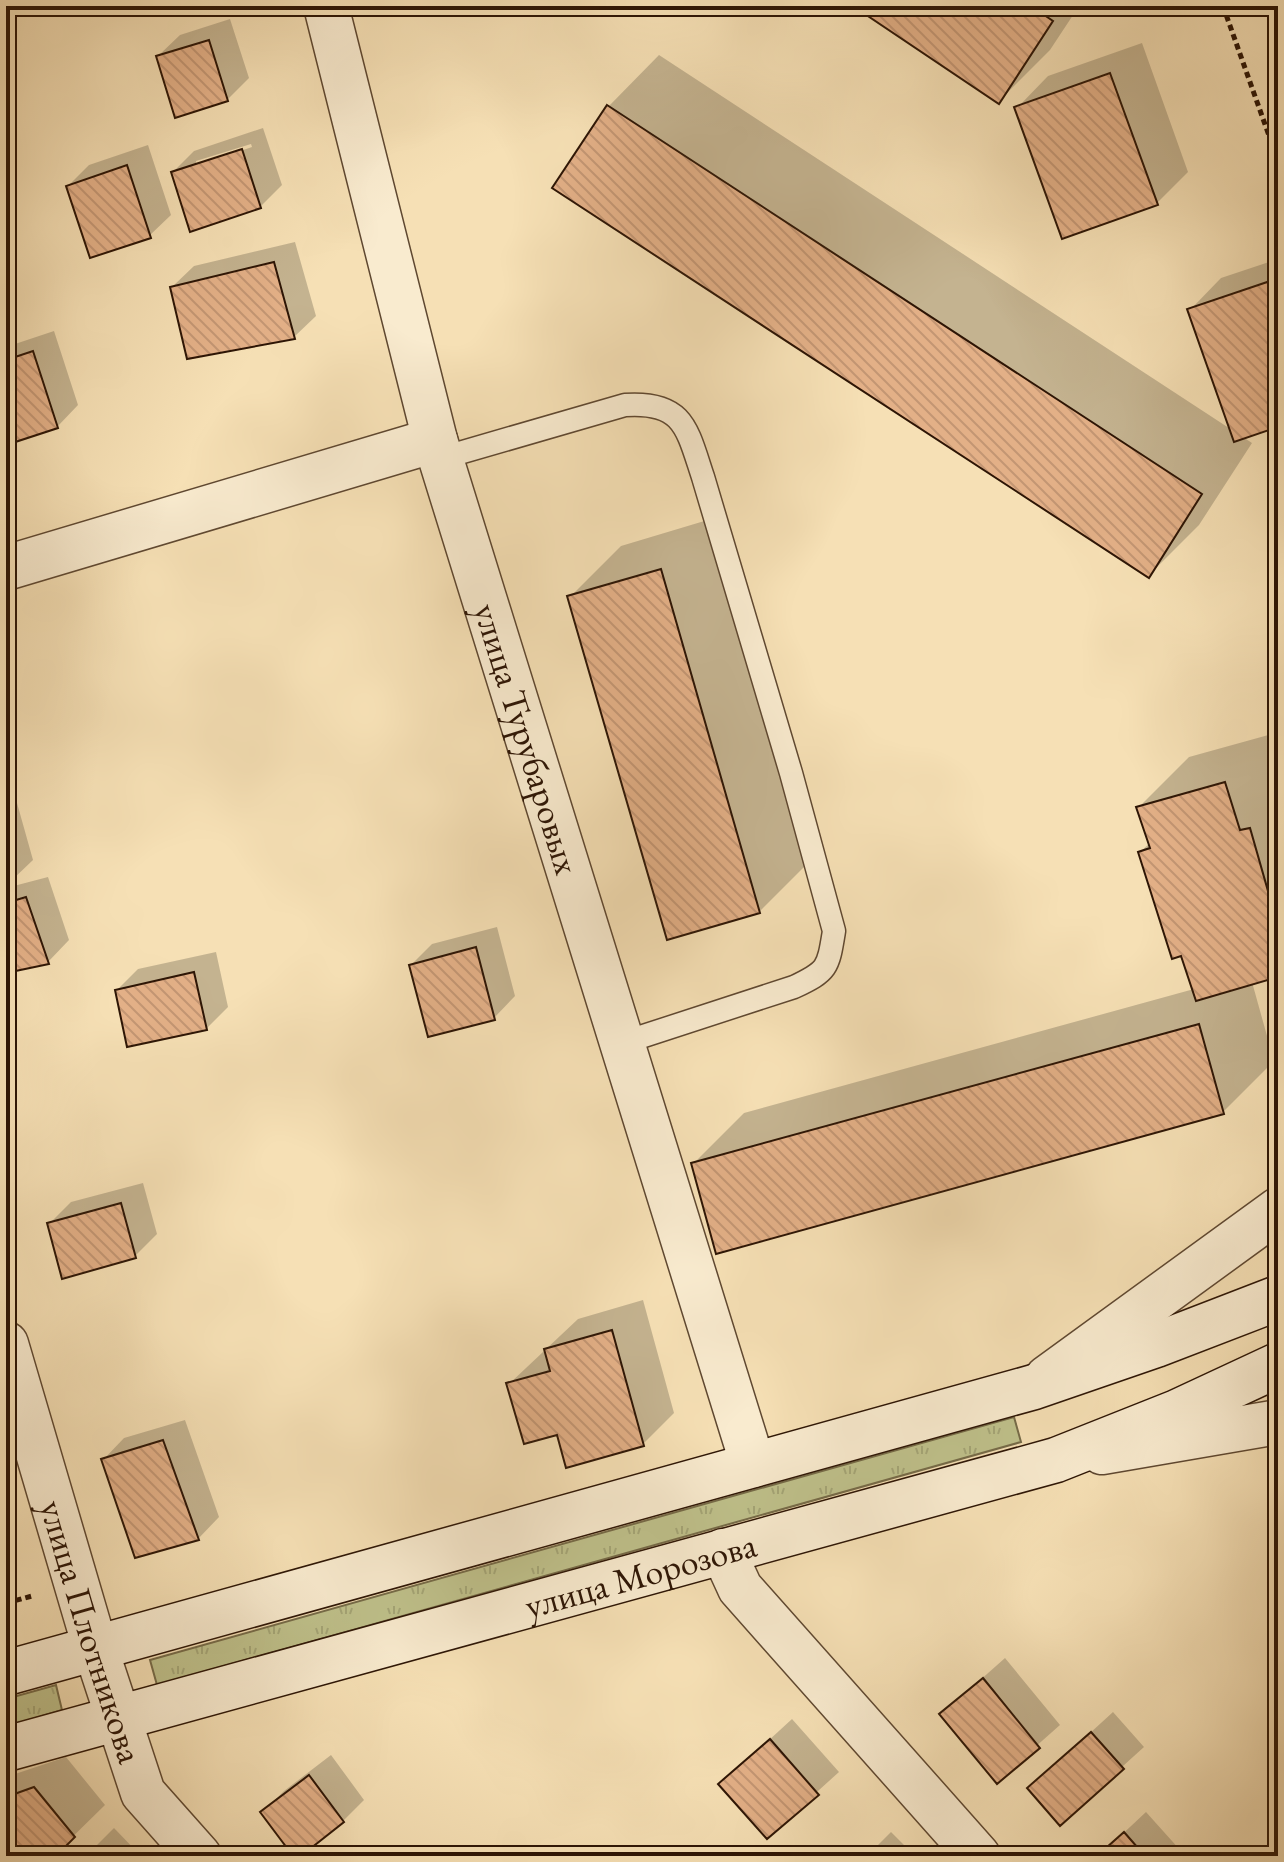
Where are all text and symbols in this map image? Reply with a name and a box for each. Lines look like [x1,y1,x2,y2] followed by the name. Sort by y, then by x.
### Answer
[464,597,592,880] street label: улица Турубаровых
[30,1494,155,1769] street label: улица Плотникова
[519,1520,762,1629] street label: улица Морозова

